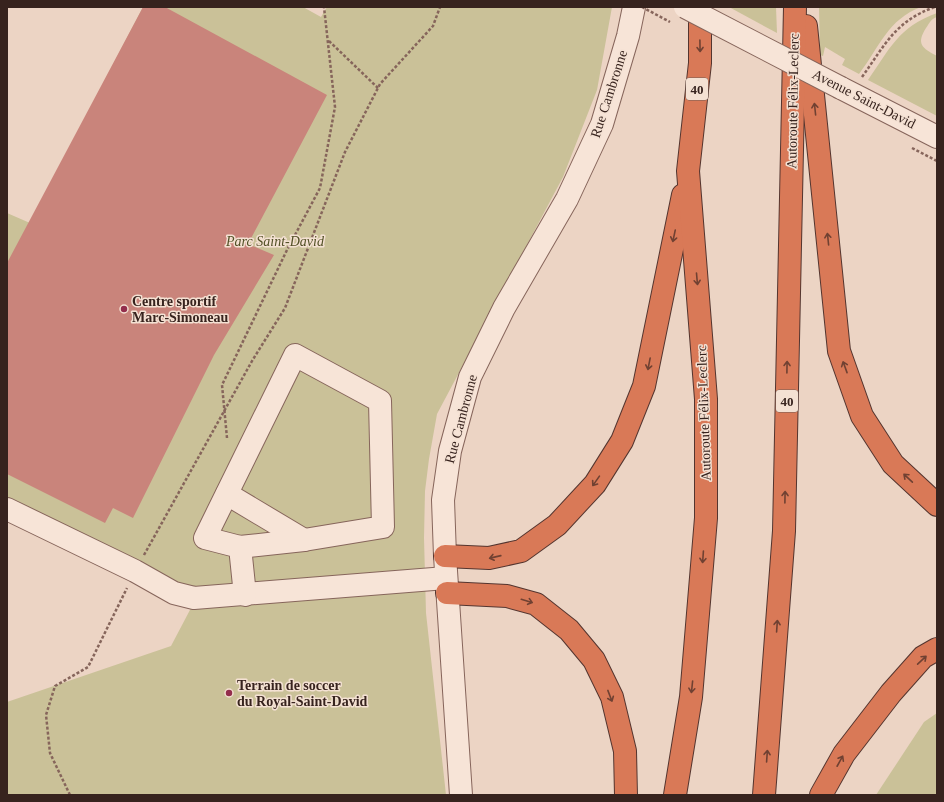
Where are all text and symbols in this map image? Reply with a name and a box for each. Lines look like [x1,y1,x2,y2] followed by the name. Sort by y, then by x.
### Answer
[784,33,802,169] street label: Autoroute Félix-Leclerc
[696,39,704,52] one-way arrow
[588,48,630,140] street label: Rue Cambronne
[810,67,918,131] street label: Avenue Saint-David
[686,78,708,100] road number: 40
[811,103,818,116] one-way arrow
[670,229,678,242] one-way arrow
[824,233,831,246] one-way arrow
[225,234,325,249] park label: Parc Saint-David
[693,272,700,285] one-way arrow
[132,294,228,325] place label: Centre sportif Marc-Simoneau
[119,304,129,314] marker: Centre sportif Marc-Simoneau
[694,345,714,481] street label: Autoroute Félix-Leclerc
[644,357,652,370] one-way arrow
[784,361,791,374] one-way arrow
[840,362,848,374] one-way arrow
[442,373,480,465] street label: Rue Cambronne
[776,390,798,412] road number: 40
[903,474,913,483] one-way arrow
[592,476,600,487] one-way arrow
[781,491,789,504] one-way arrow
[700,550,707,563] one-way arrow
[488,553,501,561] one-way arrow
[520,598,533,605] one-way arrow
[773,620,780,633] one-way arrow
[917,655,927,665] one-way arrow
[237,678,368,709] place label: Terrain de soccer du Royal-Saint-David
[688,680,696,693] one-way arrow
[224,688,234,698] marker: Terrain de soccer du Royal-Saint-David
[607,689,615,701] one-way arrow
[763,750,770,763] one-way arrow
[837,755,845,767] one-way arrow

